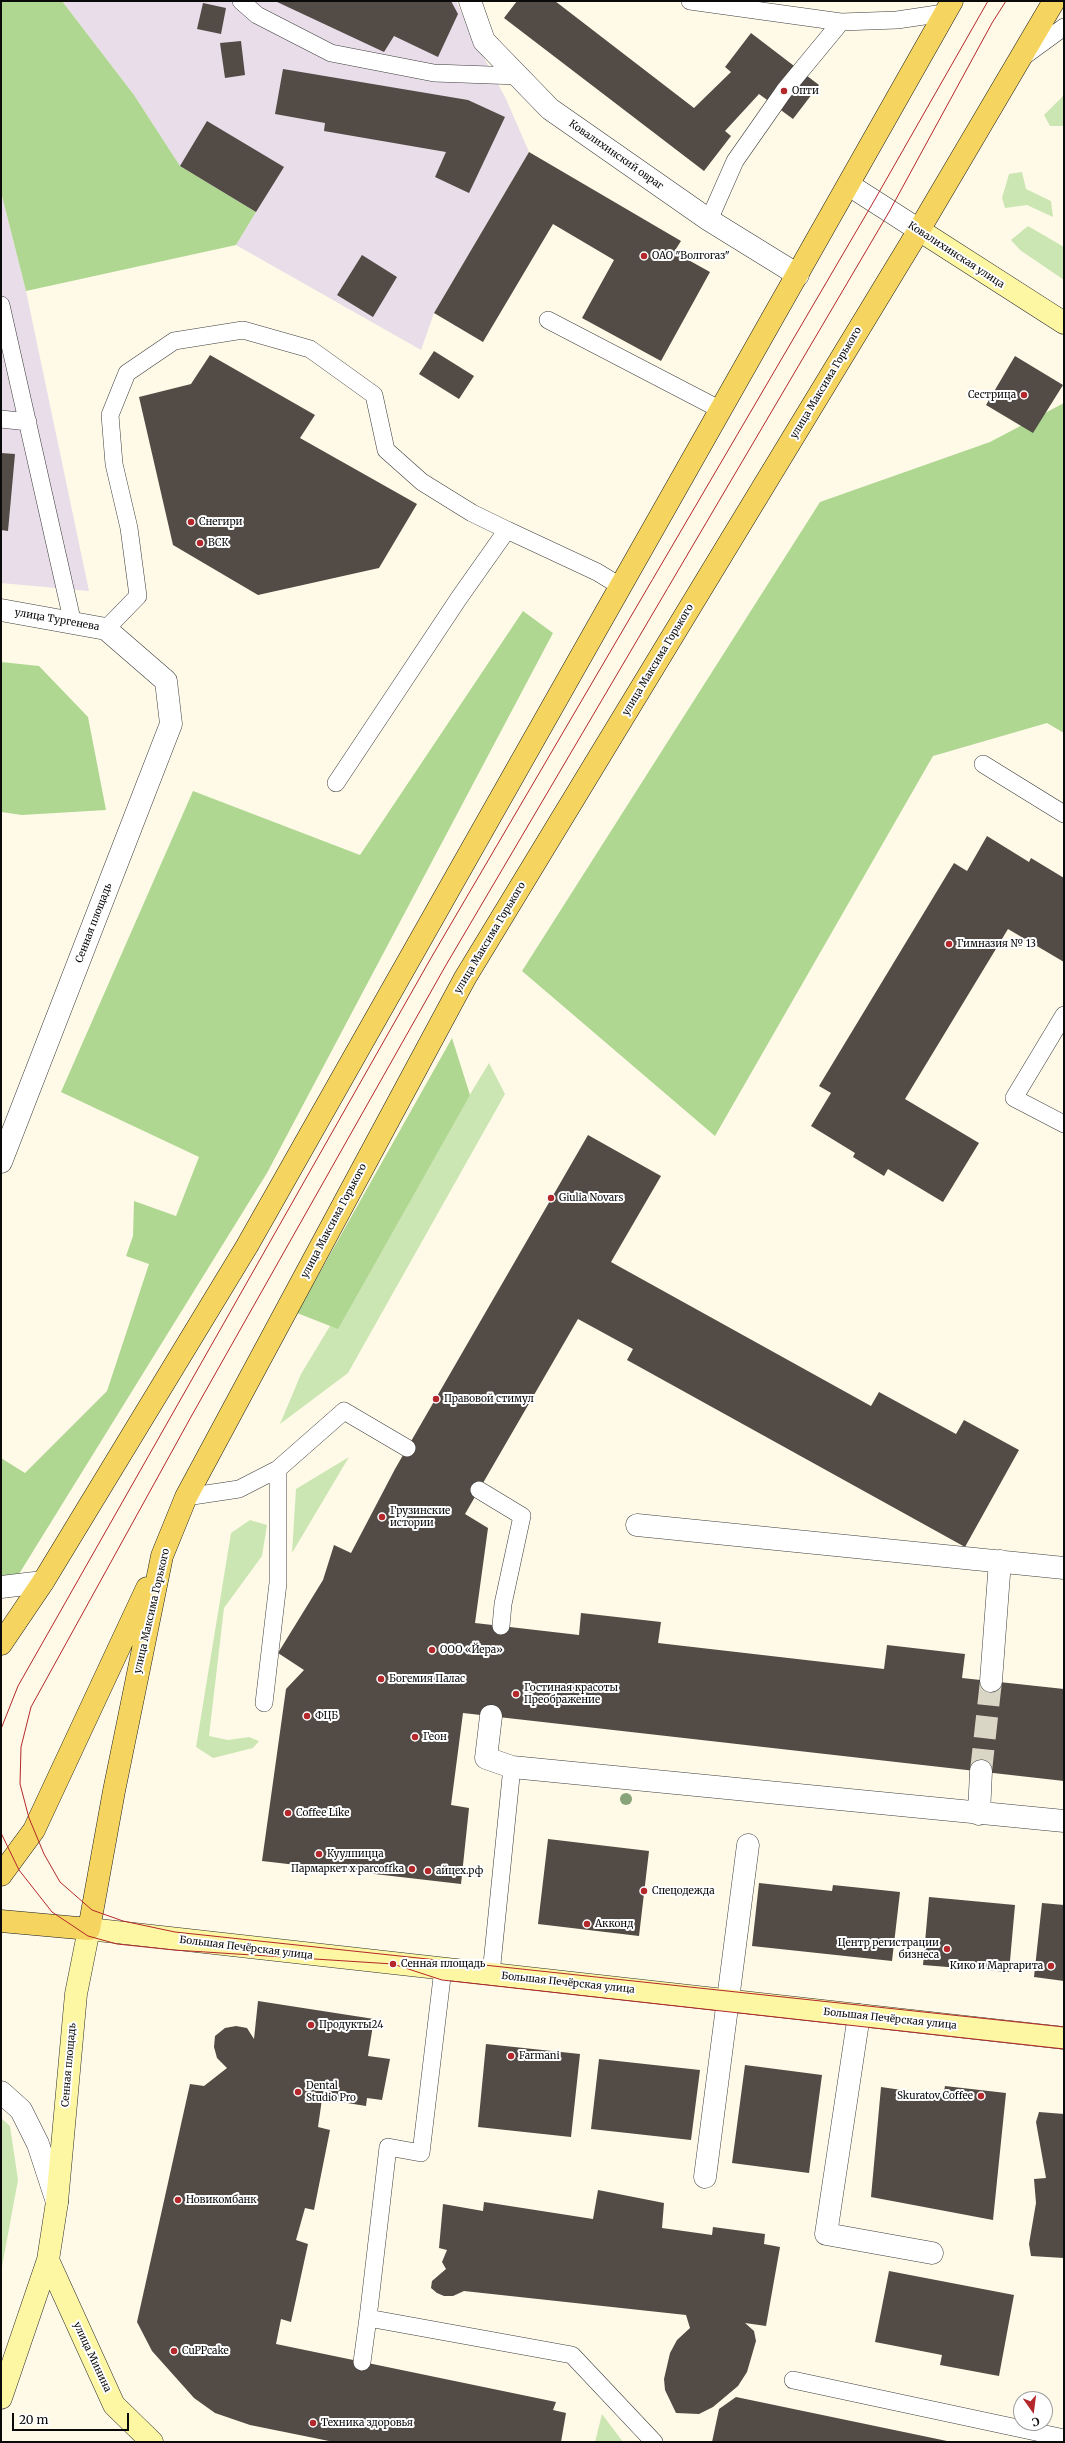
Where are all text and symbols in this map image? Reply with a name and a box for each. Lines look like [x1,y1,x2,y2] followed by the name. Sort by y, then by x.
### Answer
[792,85,819,97] place label: Опти
[779,86,789,96] marker: Опти
[566,118,666,192] street label: Ковалихинский овраг
[905,219,1007,291] street label: Ковалихинская улица
[652,250,730,262] place label: ОАО "Волгогаз"
[639,251,649,261] marker: ОАО "Волгогаз"
[788,325,864,441] street label: улица Максима Горького
[968,389,1016,401] place label: Сестрица
[1019,390,1029,400] marker: Сестрица
[199,516,242,528] place label: Снегири
[186,517,196,527] marker: Снегири
[208,537,229,549] place label: ВСК
[195,538,205,548] marker: ВСК
[620,602,696,718] street label: улица Максима Горького
[14,607,100,633] street label: улица Тургенева
[452,880,528,996] street label: улица Максима Горького
[73,881,115,965] street label: Сенная площадь
[957,938,1036,950] place label: Гимназия № 13
[944,939,954,949] marker: Гимназия № 13
[299,1162,369,1280] street label: улица Максима Горького
[559,1192,623,1204] place label: Giulia Novars
[546,1193,556,1203] marker: Giulia Novars
[444,1393,534,1405] place label: Правовой стимул
[431,1394,441,1404] marker: Правовой стимул
[390,1505,450,1528] place label: Грузинские истории
[377,1512,387,1522] marker: Грузинские истории
[132,1547,172,1675] street label: улица Максима Горького
[440,1644,503,1656] place label: ООО «Йера»
[427,1645,437,1655] marker: ООО «Йера»
[389,1673,465,1685] place label: Богемия Палас
[376,1674,386,1684] marker: Богемия Палас
[524,1682,618,1706] place label: Гостиная красоты Преображение
[511,1689,521,1699] marker: Гостиная красоты Преображение
[315,1710,338,1722] place label: ФЦБ
[302,1711,312,1721] marker: ФЦБ
[423,1731,447,1743] place label: Геон
[410,1732,420,1742] marker: Геон
[296,1807,349,1819] place label: Coffee Like
[283,1808,293,1818] marker: Coffee Like
[327,1848,384,1860] place label: Куулпицца
[314,1849,324,1859] marker: Куулпицца
[291,1863,404,1875] place label: Пармаркет х parcoffka
[407,1864,417,1874] marker: Пармаркет х parcoffka
[436,1865,483,1877] place label: айцех.рф
[423,1866,433,1876] marker: айцех.рф
[652,1885,715,1897] place label: Спецодежда
[639,1886,649,1896] marker: Спецодежда
[595,1918,633,1930] place label: Акконд
[582,1919,592,1929] marker: Акконд
[179,1934,313,1962] street label: Большая Печёрская улица
[838,1937,939,1960] place label: Центр регистрации бизнеса
[942,1944,952,1954] marker: Центр регистрации бизнеса
[401,1958,485,1970] place label: Сенная площадь
[388,1959,398,1969] marker: Сенная площадь
[950,1960,1043,1972] place label: Кико и Маргарита
[1046,1961,1056,1971] marker: Кико и Маргарита
[501,1970,635,1996] street label: Большая Печёрская улица
[823,2006,957,2032] street label: Большая Печёрская улица
[319,2019,383,2031] place label: Продукты24
[306,2020,316,2030] marker: Продукты24
[59,2022,79,2108] street label: Сенная площадь
[519,2050,560,2062] place label: Farmani
[506,2051,516,2061] marker: Farmani
[306,2080,356,2104] place label: Dental Studio Pro
[293,2087,303,2097] marker: Dental Studio Pro
[897,2090,973,2102] place label: Skuratov Coffee
[976,2091,986,2101] marker: Skuratov Coffee
[186,2194,257,2206] place label: Новикомбанк
[173,2195,183,2205] marker: Новикомбанк
[71,2320,113,2394] street label: улица Минина
[182,2345,229,2357] place label: CuPPcake
[169,2346,179,2356] marker: CuPPcake
[1013,2391,1053,2431] north arrow
[14,2405,131,2431] scale bar
[19,2412,48,2427] text: 20 m
[1030,2414,1041,2429] text: С
[321,2417,413,2429] place label: Техника здоровья
[308,2418,318,2428] marker: Техника здоровья

